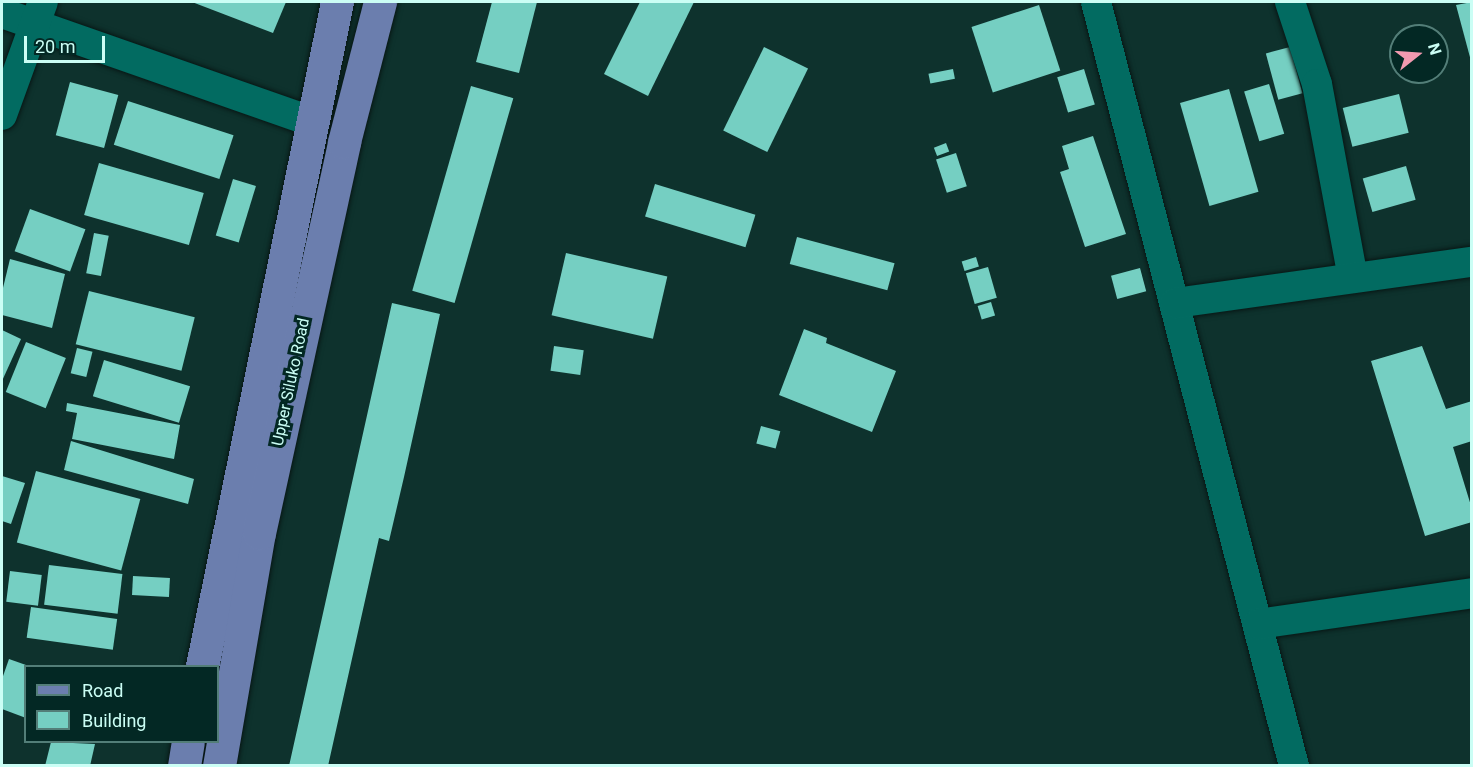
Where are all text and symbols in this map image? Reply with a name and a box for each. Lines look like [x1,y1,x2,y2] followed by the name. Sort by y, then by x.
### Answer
[27,24,108,62] scale bar
[1389,24,1449,84] north arrow
[35,36,75,57] text: 20 m
[1424,41,1446,57] text: N
[268,316,314,448] street label: Upper Siluko Road
[24,665,219,743] legend
[82,680,123,701] text: Road
[82,710,146,731] text: Building

